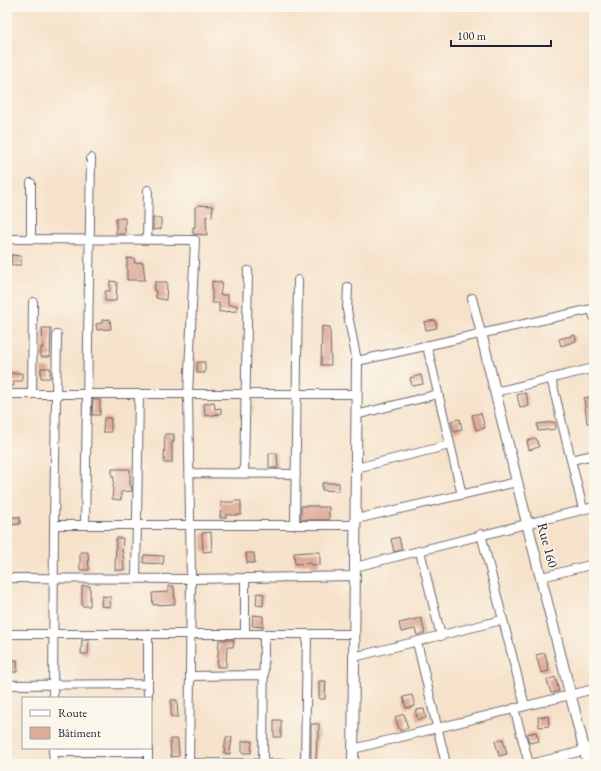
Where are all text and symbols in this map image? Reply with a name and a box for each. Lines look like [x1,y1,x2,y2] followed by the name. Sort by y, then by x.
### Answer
[451,22,551,48] scale bar
[457,28,487,44] text: 100 m
[533,521,563,570] street label: Rue 160
[22,697,152,749] legend
[58,705,88,721] text: Route
[58,725,101,741] text: Bâtiment

